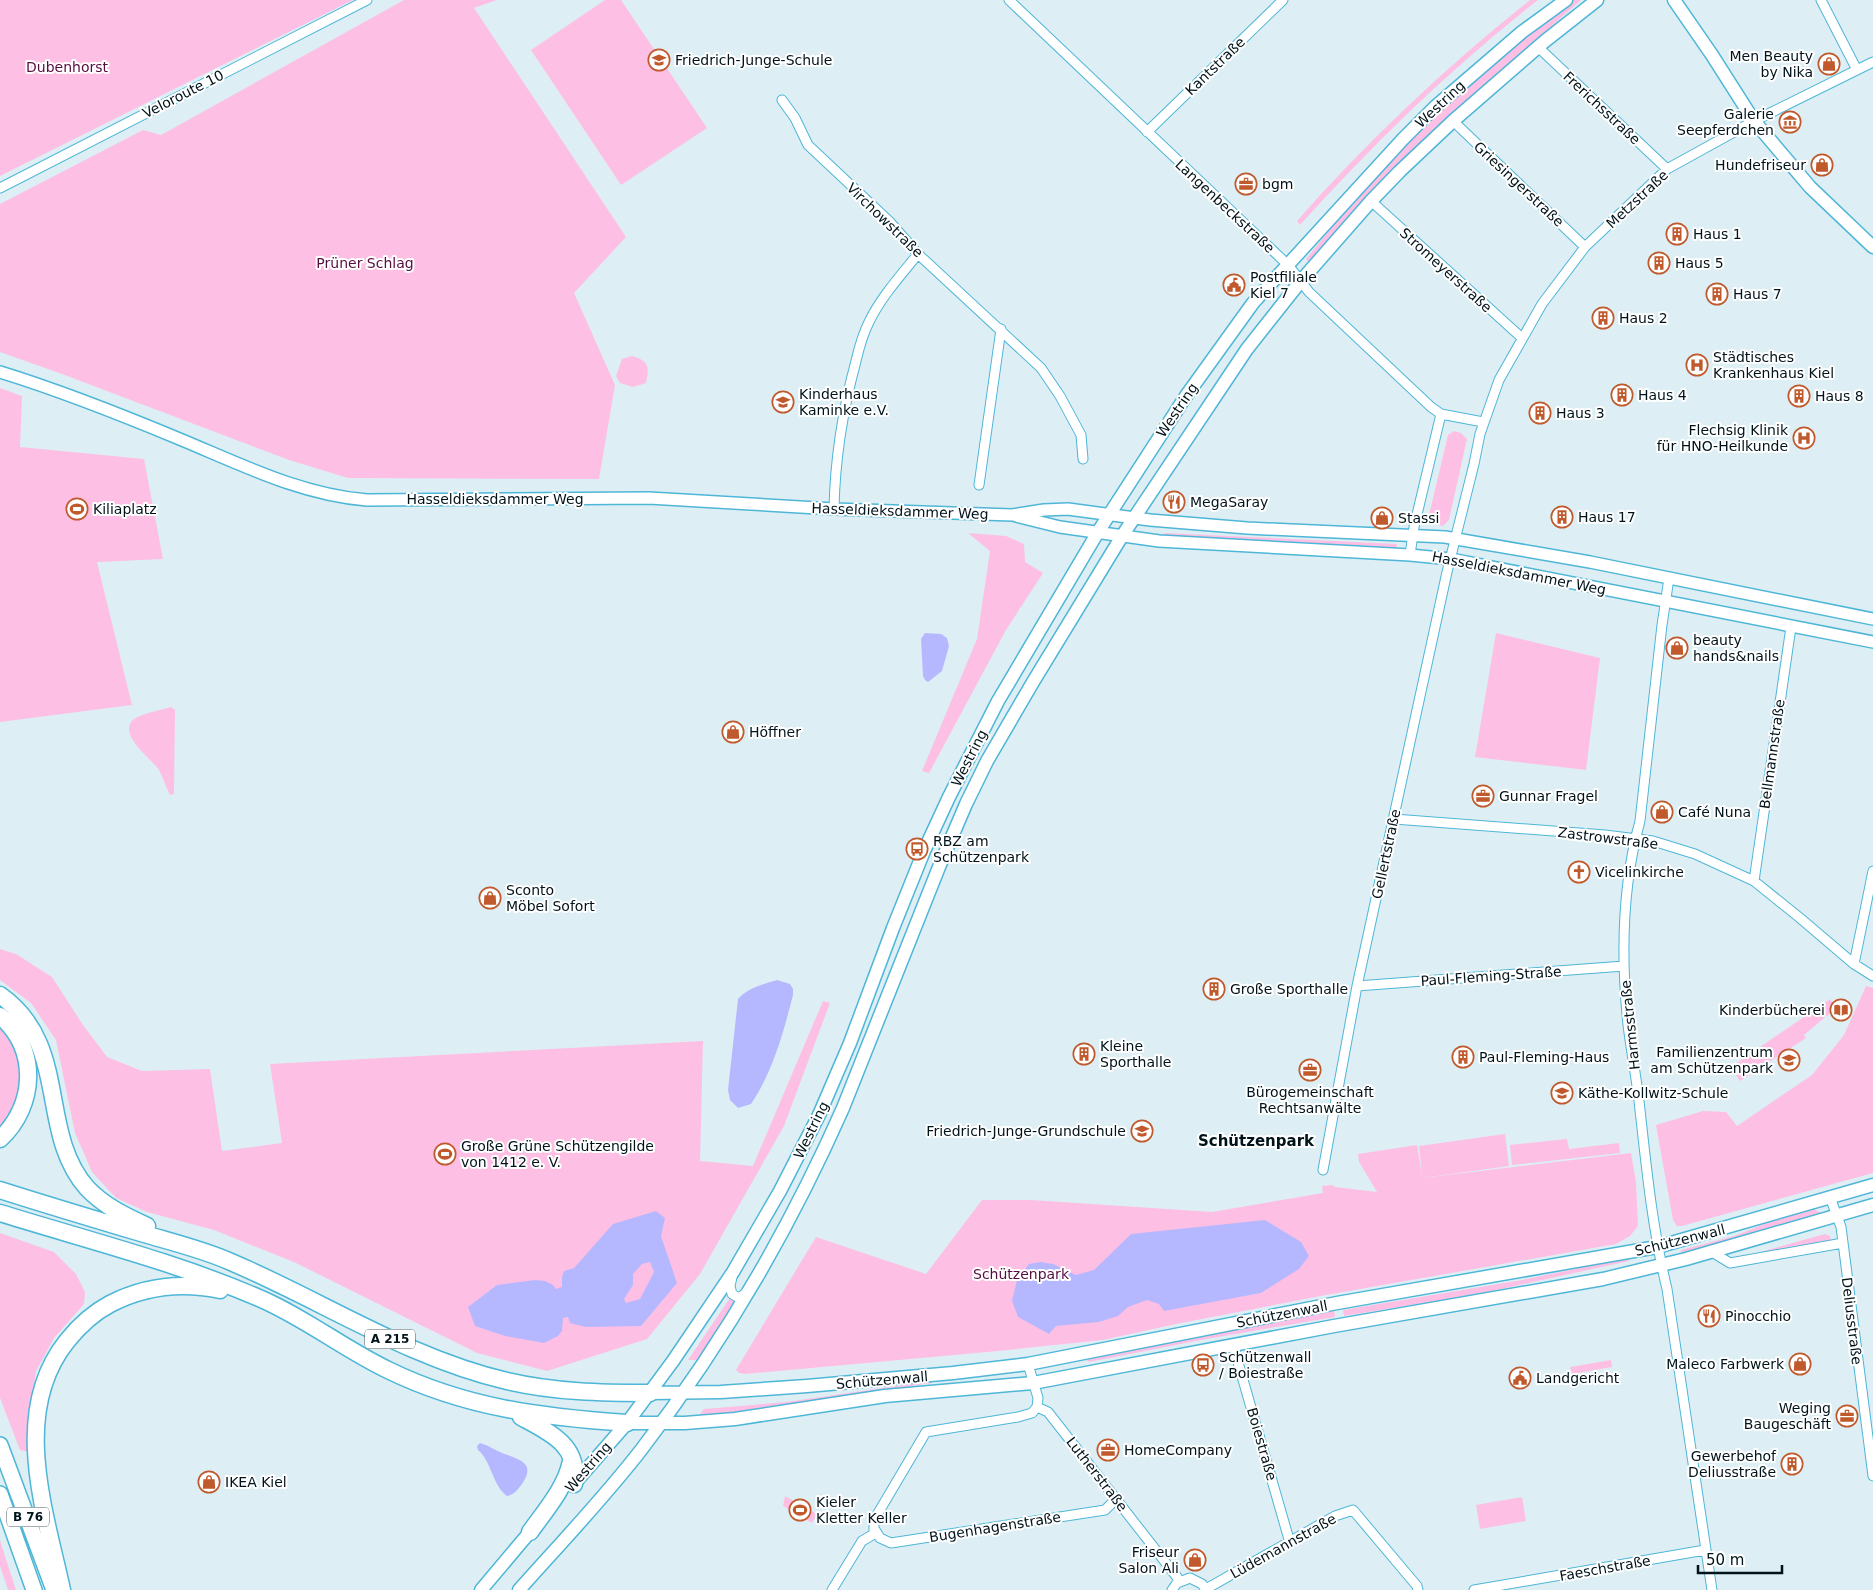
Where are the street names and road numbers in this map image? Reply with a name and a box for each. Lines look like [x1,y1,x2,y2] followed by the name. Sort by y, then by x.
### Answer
[1182,34,1248,98] street label: Kantstraße
[140,67,226,121] street label: Veloroute 10
[1560,68,1644,148] street label: Frerichsstraße
[1412,77,1468,131] street label: Westring
[1471,138,1567,230] street label: Griesingerstraße
[1172,156,1278,256] street label: Langenbeckstraße
[1603,167,1671,231] street label: Metzstraße
[844,180,926,260] street label: Virchowstraße
[1397,225,1495,315] street label: Stromeyerstraße
[1153,380,1201,440] street label: Westring
[406,491,584,507] street label: Hasseldieksdammer Weg
[811,500,989,522] street label: Hasseldieksdammer Weg
[1431,548,1607,598] street label: Hasseldieksdammer Weg
[1756,698,1788,810] street label: Bellmannstraße
[948,727,990,789] street label: Westring
[1369,808,1403,900] street label: Gellertstraße
[1557,824,1659,852] street label: Zastrowstraße
[1420,963,1562,989] street label: Paul-Fleming-Straße
[1617,979,1643,1071] street label: Harmsstraße
[790,1099,832,1161] street label: Westring
[1633,1221,1727,1259] street label: Schützenwall
[1839,1276,1865,1366] street label: Deliusstraße
[1235,1297,1329,1331] street label: Schützenwall
[365,1330,415,1348] road number: A 215
[835,1368,929,1392] street label: Schützenwall
[1244,1406,1280,1482] street label: Boiestraße
[1063,1434,1131,1514] street label: Lutherstraße
[562,1438,614,1496] street label: Westring
[7,1508,49,1526] road number: B 76
[928,1509,1062,1545] street label: Bugenhagenstraße
[1227,1510,1339,1582] street label: Lüdemannstraße
[1558,1552,1652,1584] street label: Faeschstraße

